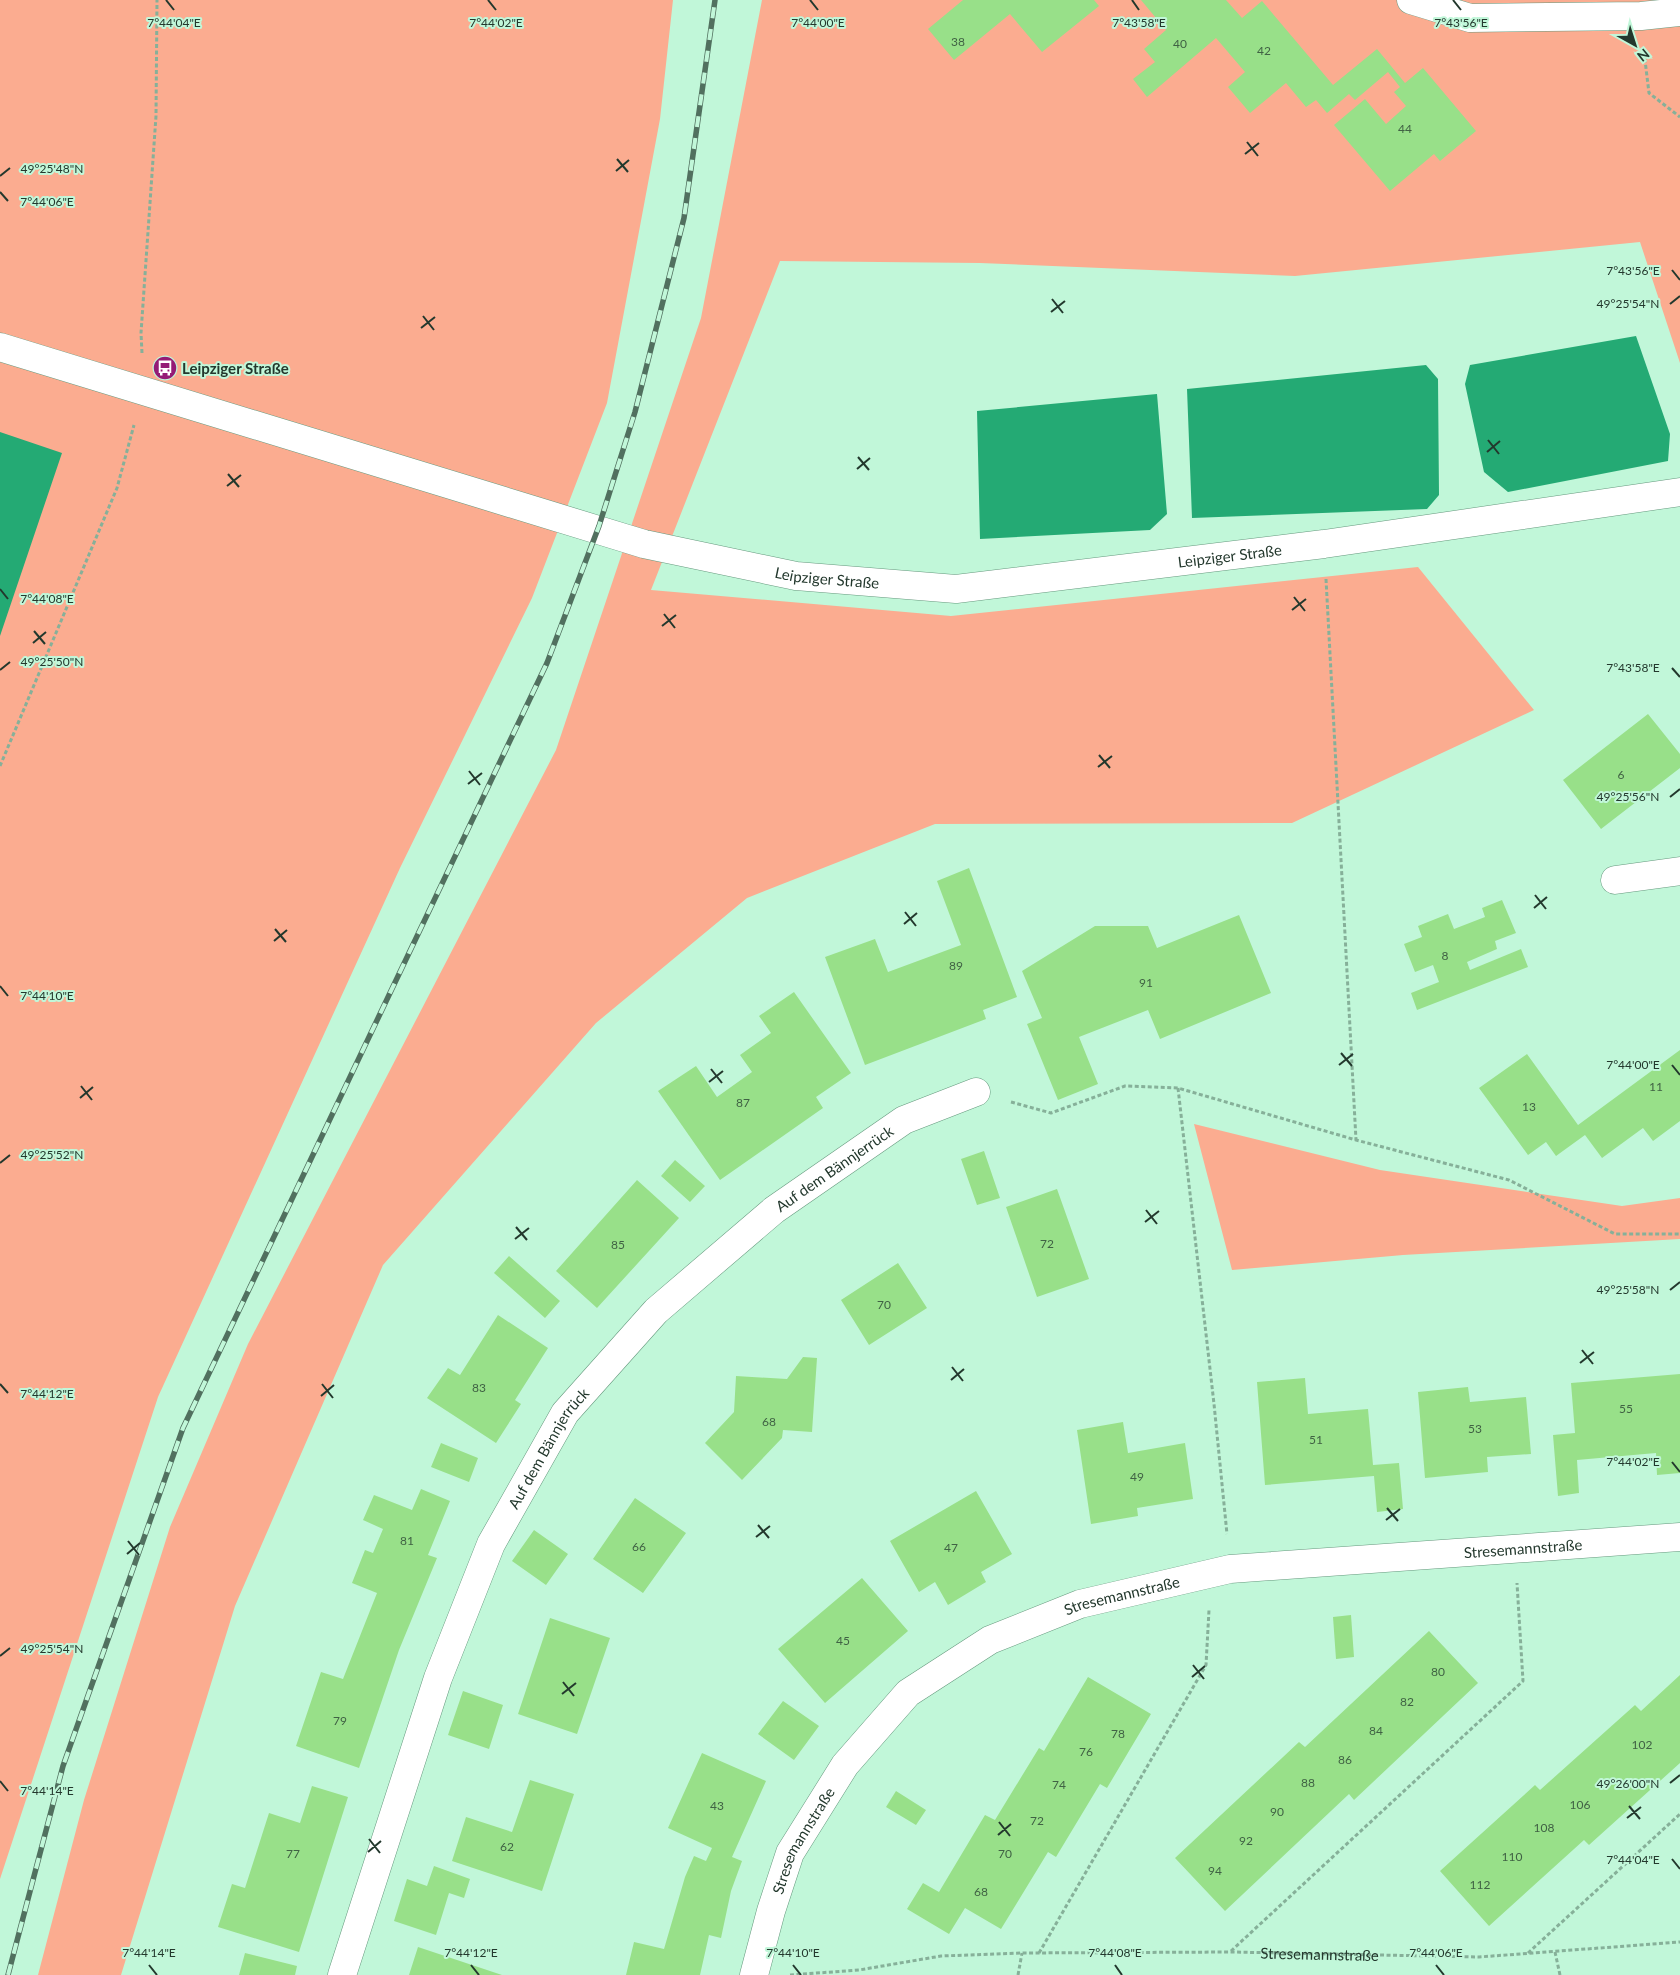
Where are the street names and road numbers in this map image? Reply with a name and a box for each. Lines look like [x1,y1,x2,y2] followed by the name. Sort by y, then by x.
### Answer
[1177,540,1283,571] street label: Leipziger Straße
[774,563,880,592] street label: Leipziger Straße
[772,1121,897,1215] street label: Auf dem Bännjerrück
[504,1384,593,1512] street label: Auf dem Bännjerrück
[1463,1535,1583,1561] street label: Stresemannstraße
[1061,1572,1181,1619] street label: Stresemannstraße
[768,1784,838,1896] street label: Stresemannstraße
[1260,1944,1379,1964] street label: Stresemannstraße

